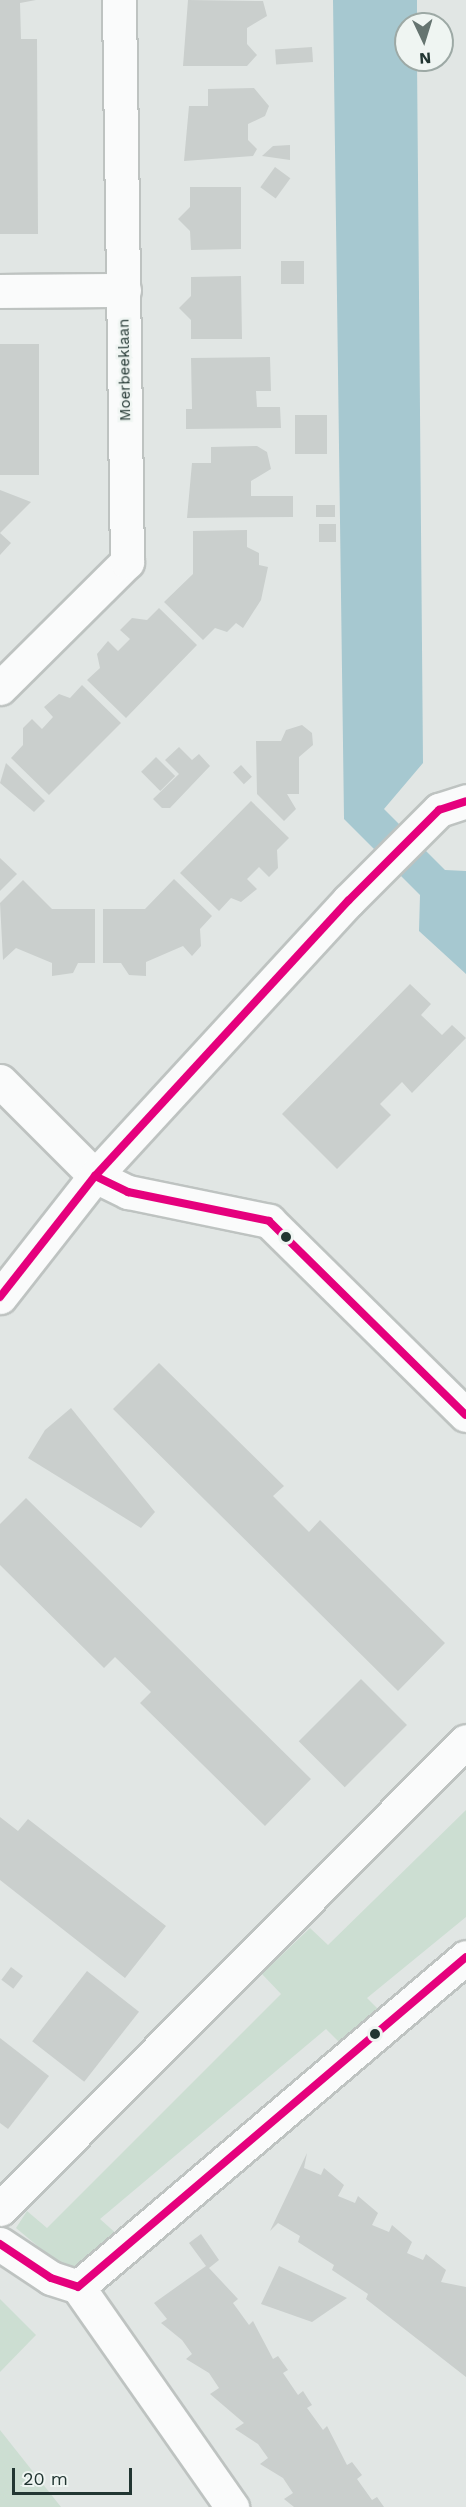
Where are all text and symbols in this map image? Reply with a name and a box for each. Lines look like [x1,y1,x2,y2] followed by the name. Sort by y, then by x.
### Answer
[394,12,454,72] north arrow
[419,49,432,68] text: N
[115,319,135,421] street label: Moerbeeklaan
[280,1231,292,1243] unlabelled marker
[369,2028,381,2040] unlabelled marker
[15,2456,135,2494] scale bar
[23,2468,68,2489] text: 20 m

